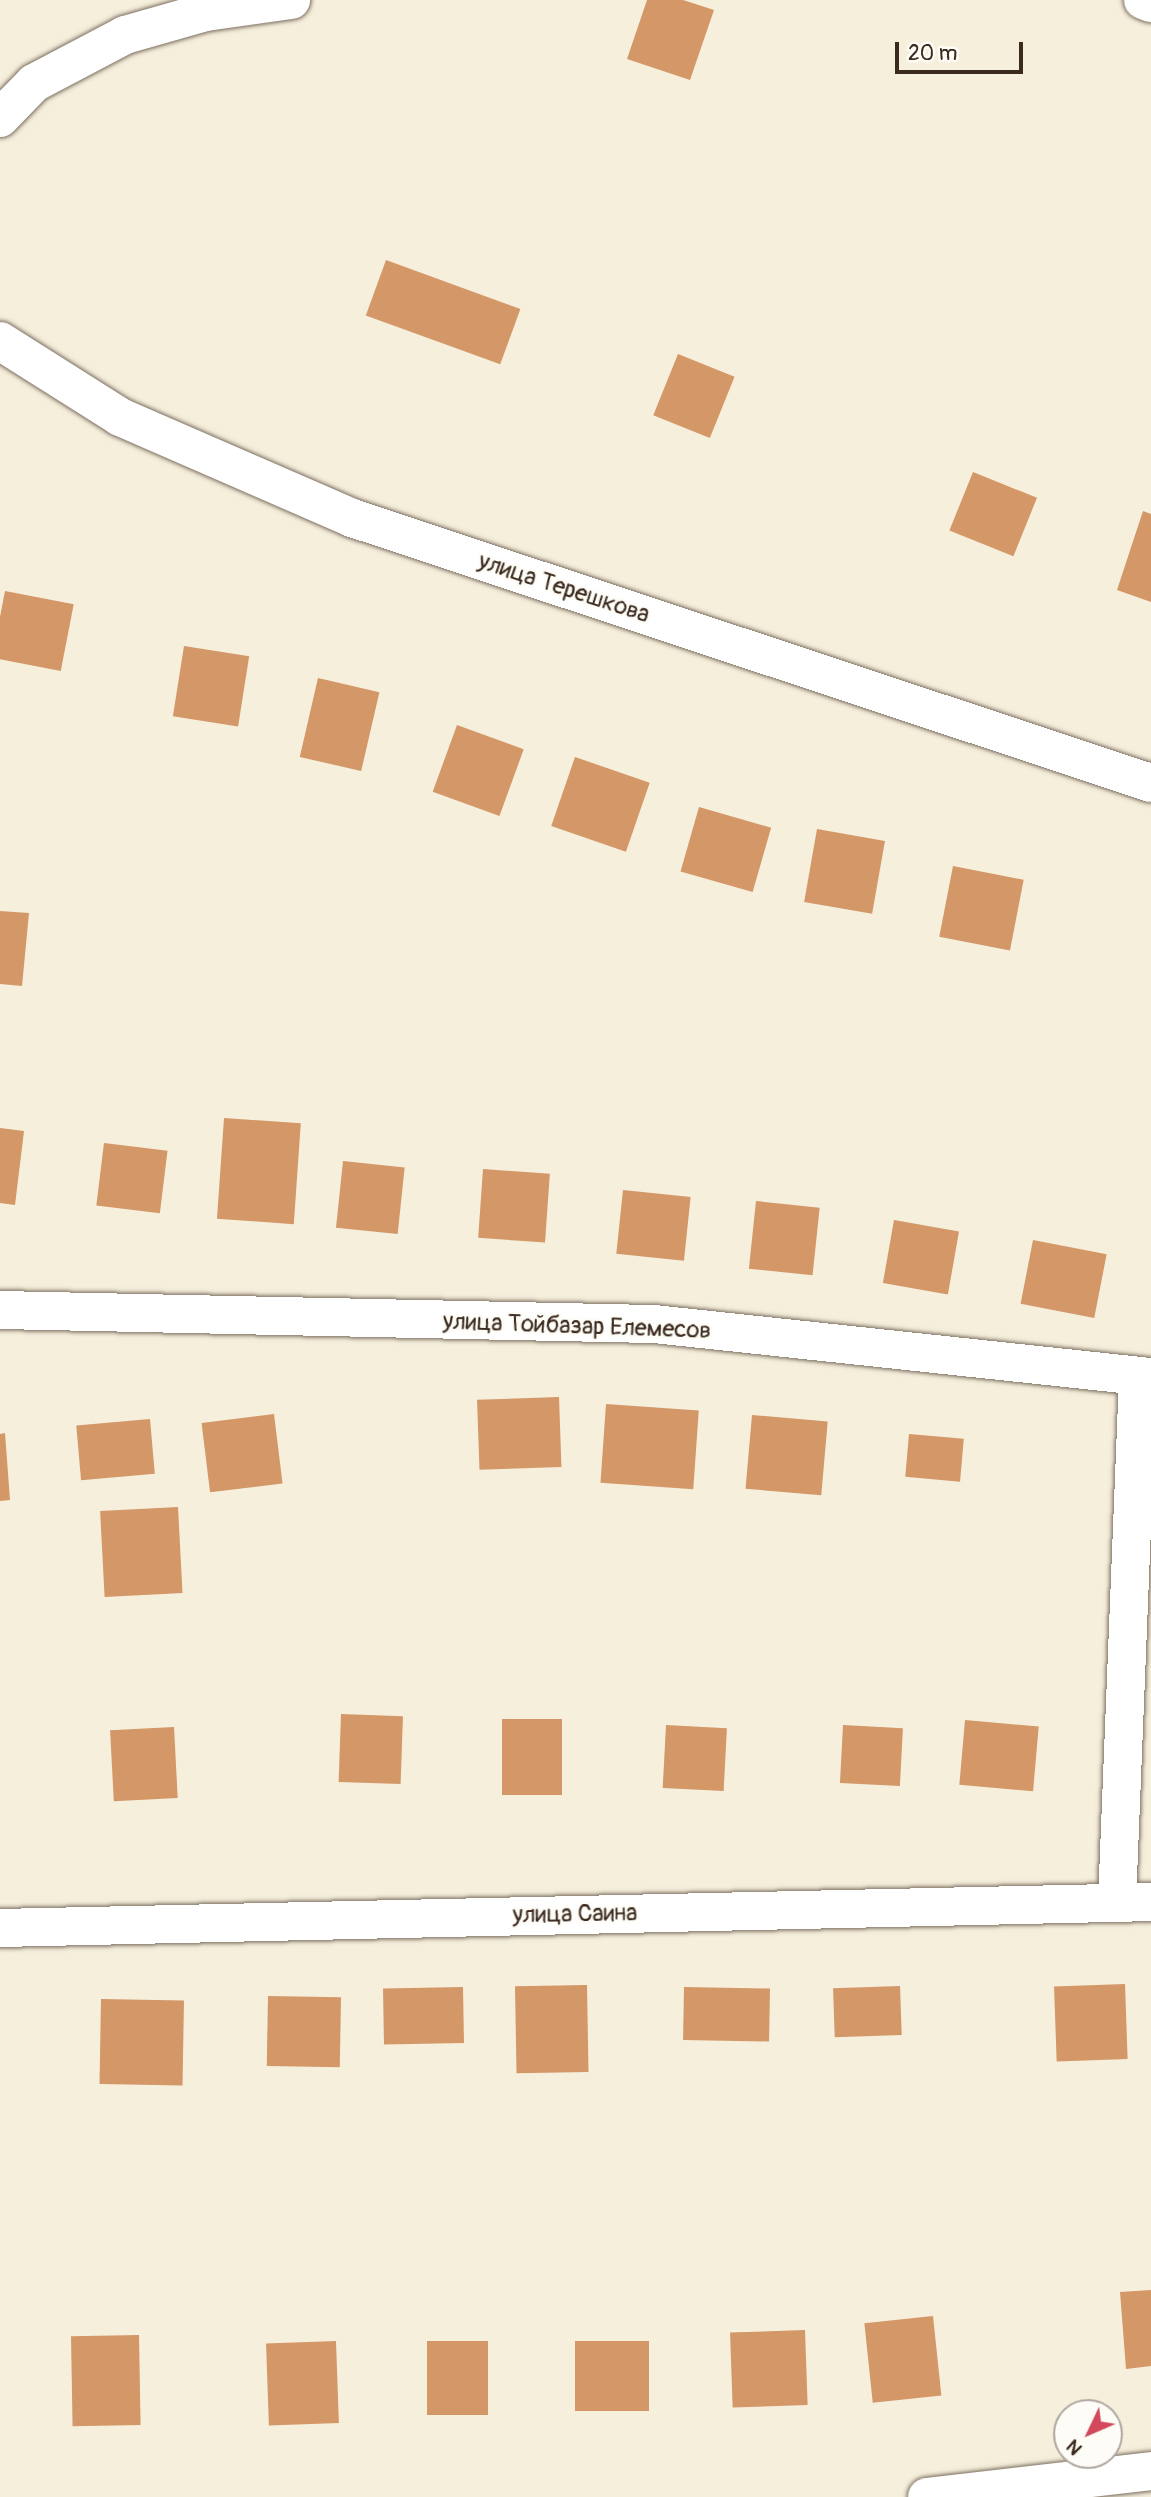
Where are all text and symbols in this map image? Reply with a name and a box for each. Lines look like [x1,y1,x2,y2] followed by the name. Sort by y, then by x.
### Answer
[899,28,1027,72] scale bar
[908,40,957,67] text: 20 m
[475,547,653,629] street label: улица Терешкова
[442,1307,712,1345] street label: улица Тойбазар Елемесов
[512,1899,638,1929] street label: улица Саина
[1053,2399,1123,2469] north arrow
[1061,2434,1087,2460] text: N

